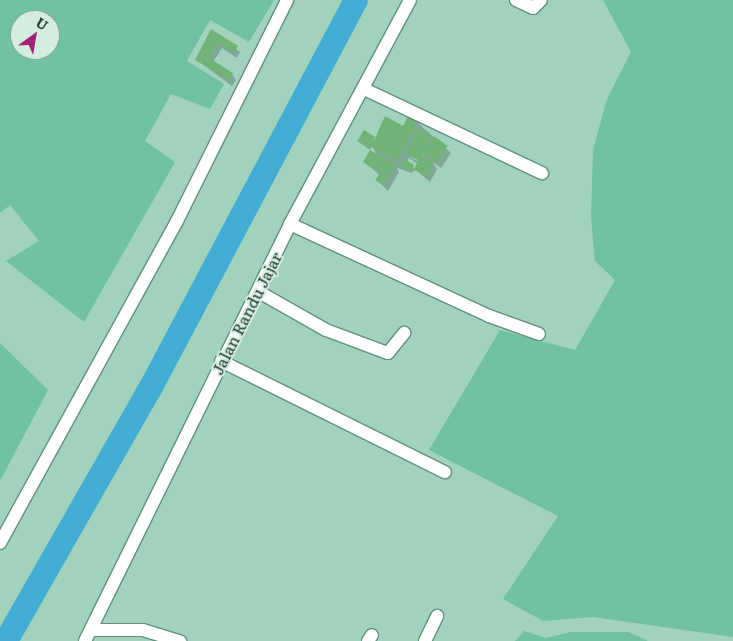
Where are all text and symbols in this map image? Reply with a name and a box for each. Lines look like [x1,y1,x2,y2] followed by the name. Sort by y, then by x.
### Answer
[10,10,60,60] north arrow
[32,12,52,35] text: U
[207,248,285,378] street label: Jalan Randu Jajar

